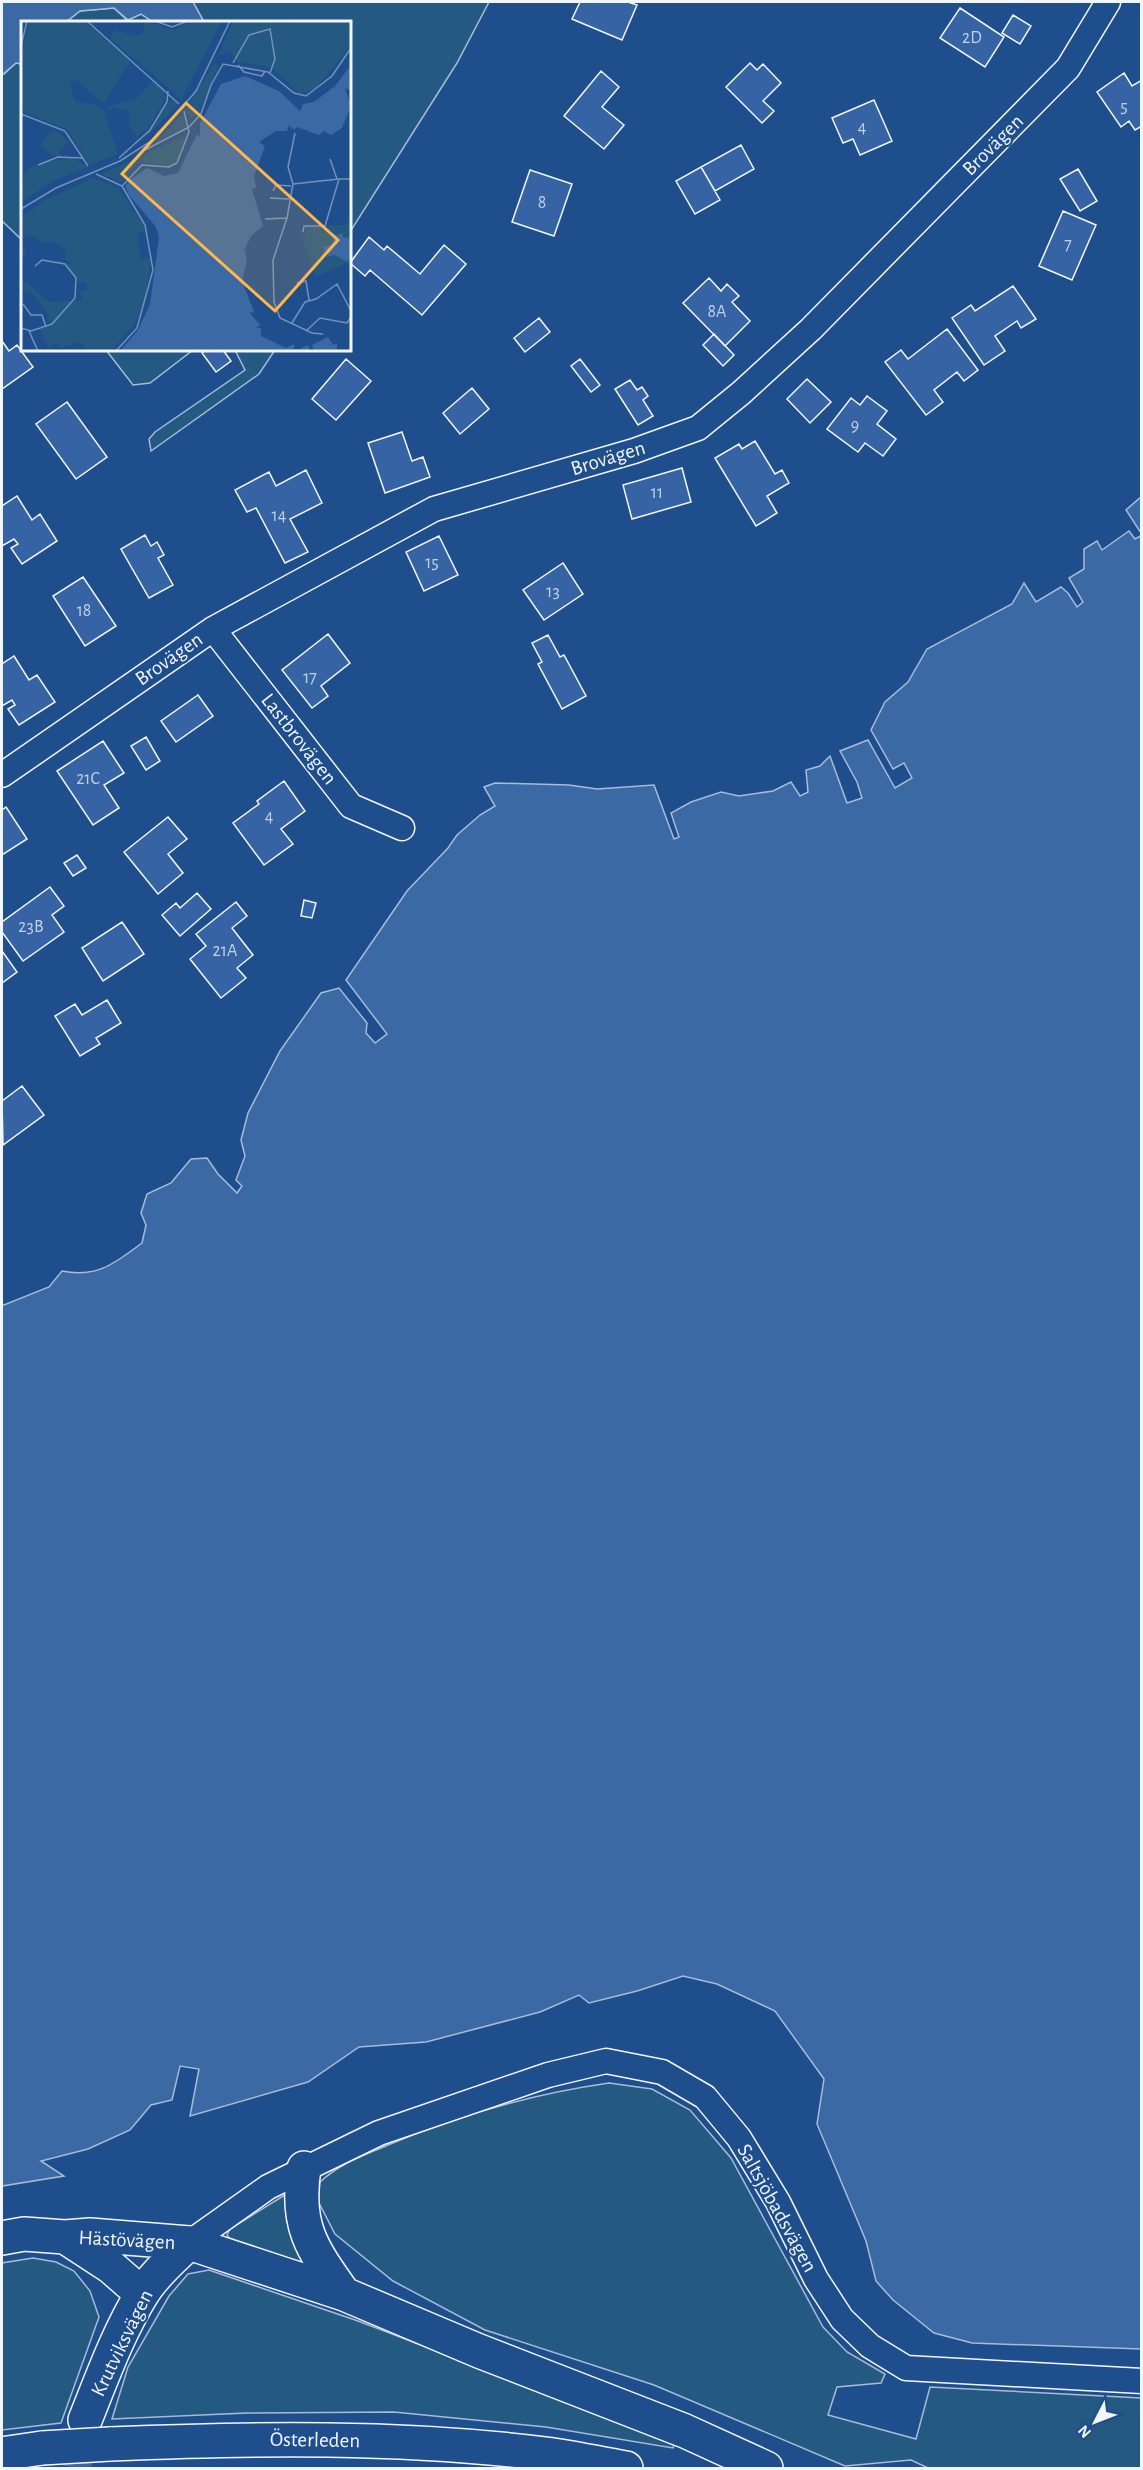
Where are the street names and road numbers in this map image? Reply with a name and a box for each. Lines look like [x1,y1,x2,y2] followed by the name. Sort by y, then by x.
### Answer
[958,110,1028,180] street label: Brovägen
[568,437,648,479] street label: Brovägen
[132,628,206,690] street label: Brovägen
[257,689,341,789] street label: Lastbrovägen
[733,2140,821,2276] street label: Saltsjöbadsvägen
[78,2227,176,2253] street label: Hästövägen
[87,2286,157,2400] street label: Krutviksvägen
[270,2428,360,2451] street label: Österleden

